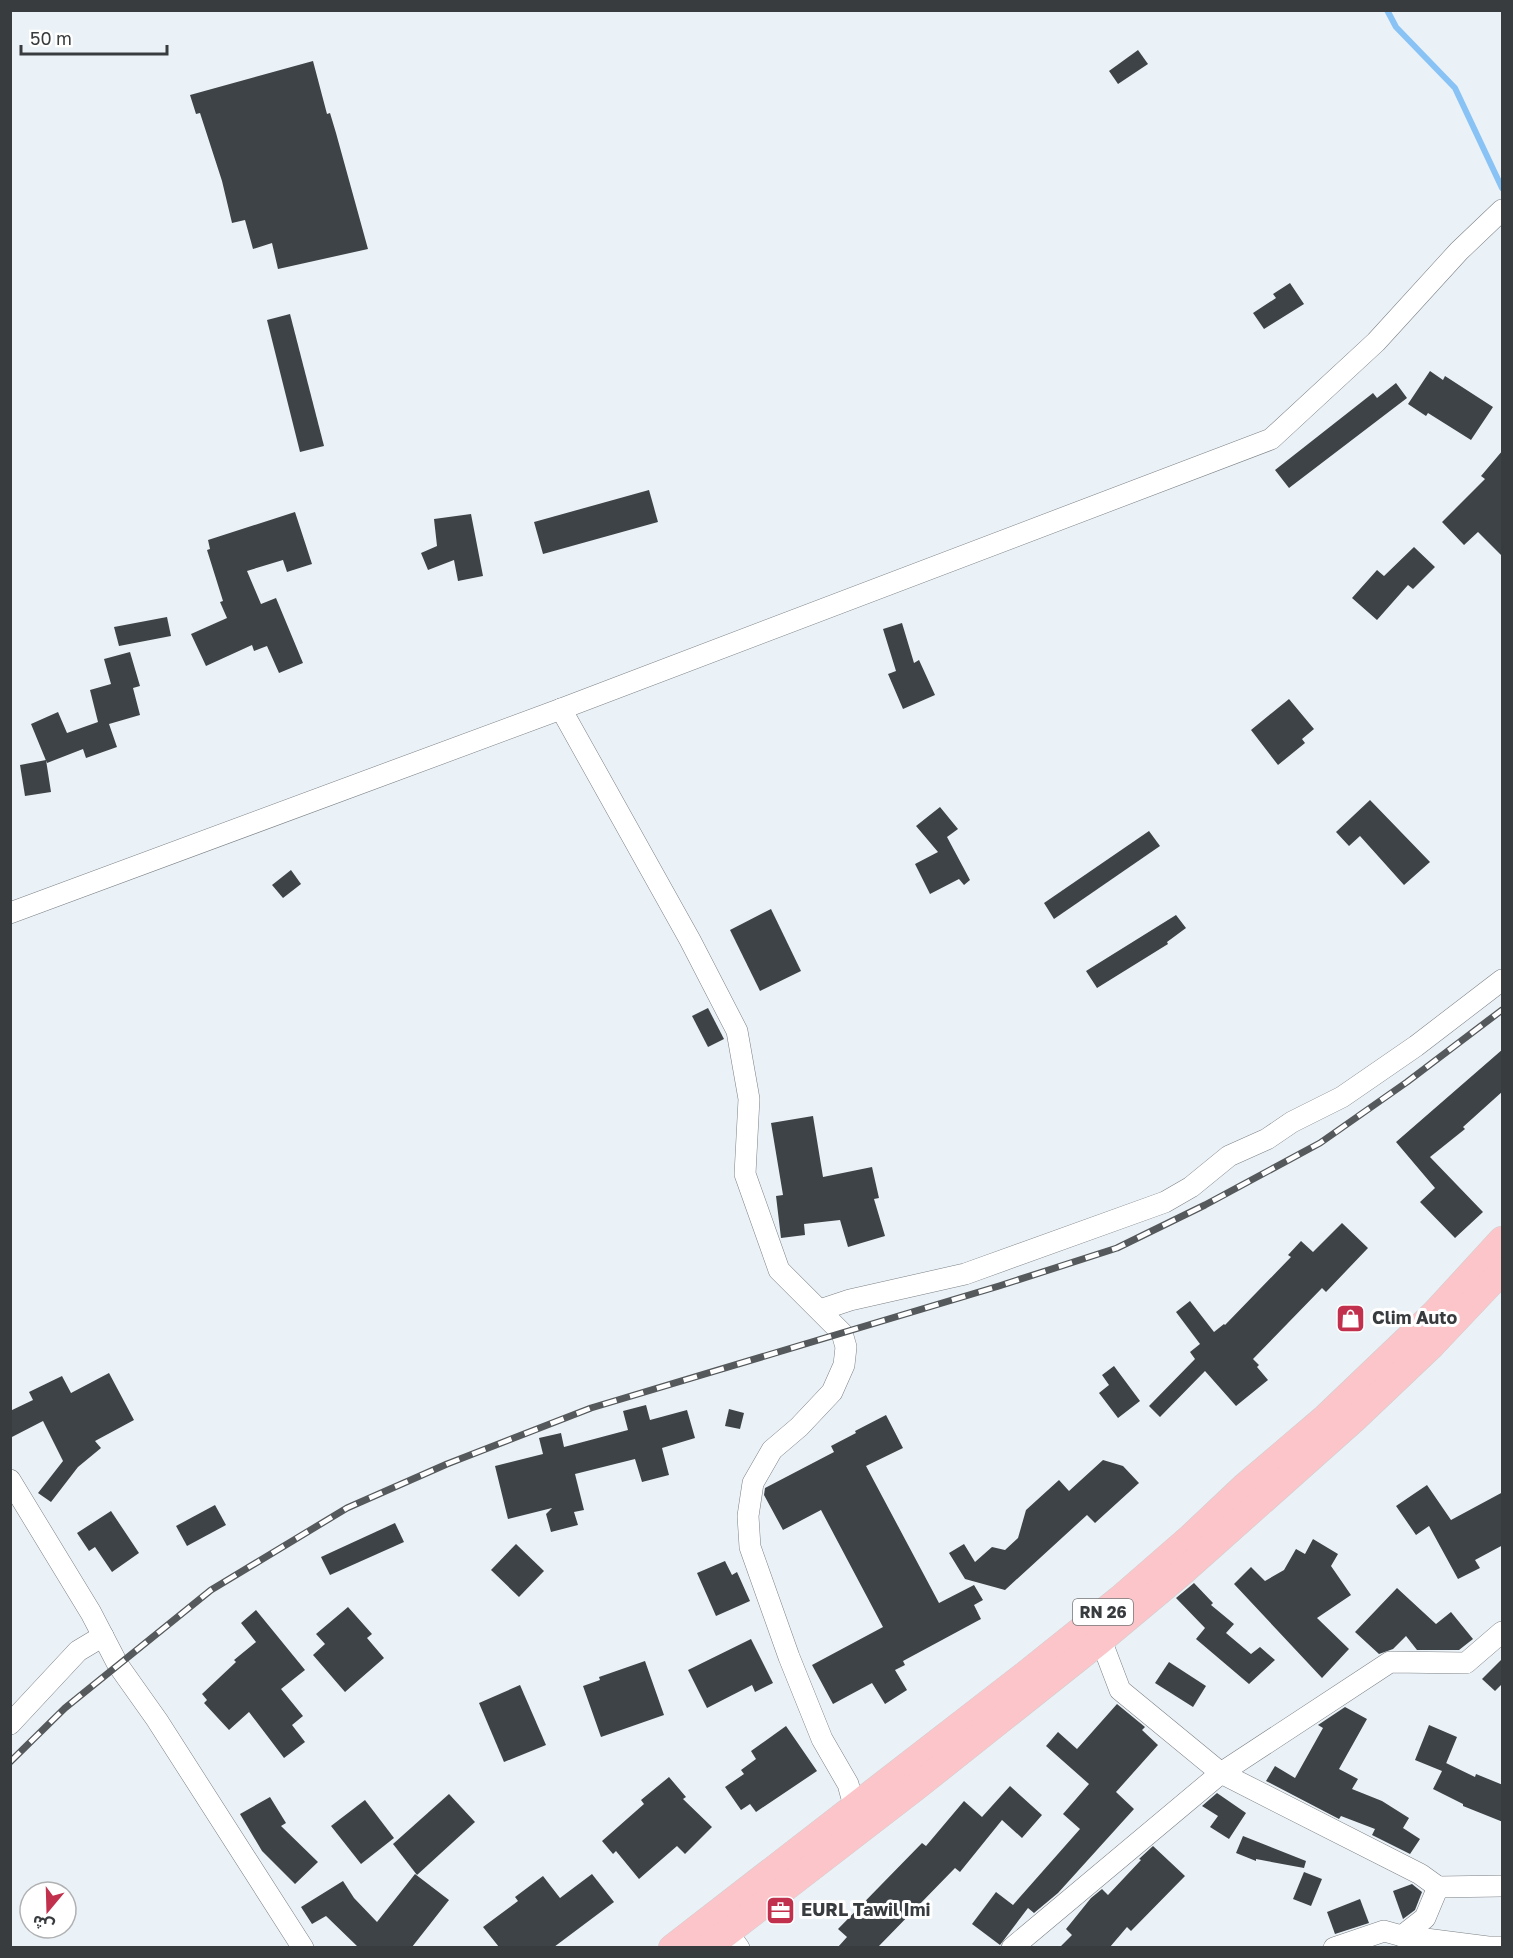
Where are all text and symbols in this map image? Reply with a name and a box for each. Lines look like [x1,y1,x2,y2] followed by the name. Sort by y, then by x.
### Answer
[21,18,166,56] scale bar
[30,27,72,49] text: 50 m
[1335,1302,1367,1334] shop icon: Clim Auto
[1372,1306,1457,1328] place label: Clim Auto
[1073,1599,1133,1625] road number: RN 26
[18,1880,78,1940] north arrow
[764,1894,796,1926] office icon: EURL Tawil Imi
[801,1898,930,1920] place label: EURL Tawil Imi
[29,1911,57,1937] text: ش

